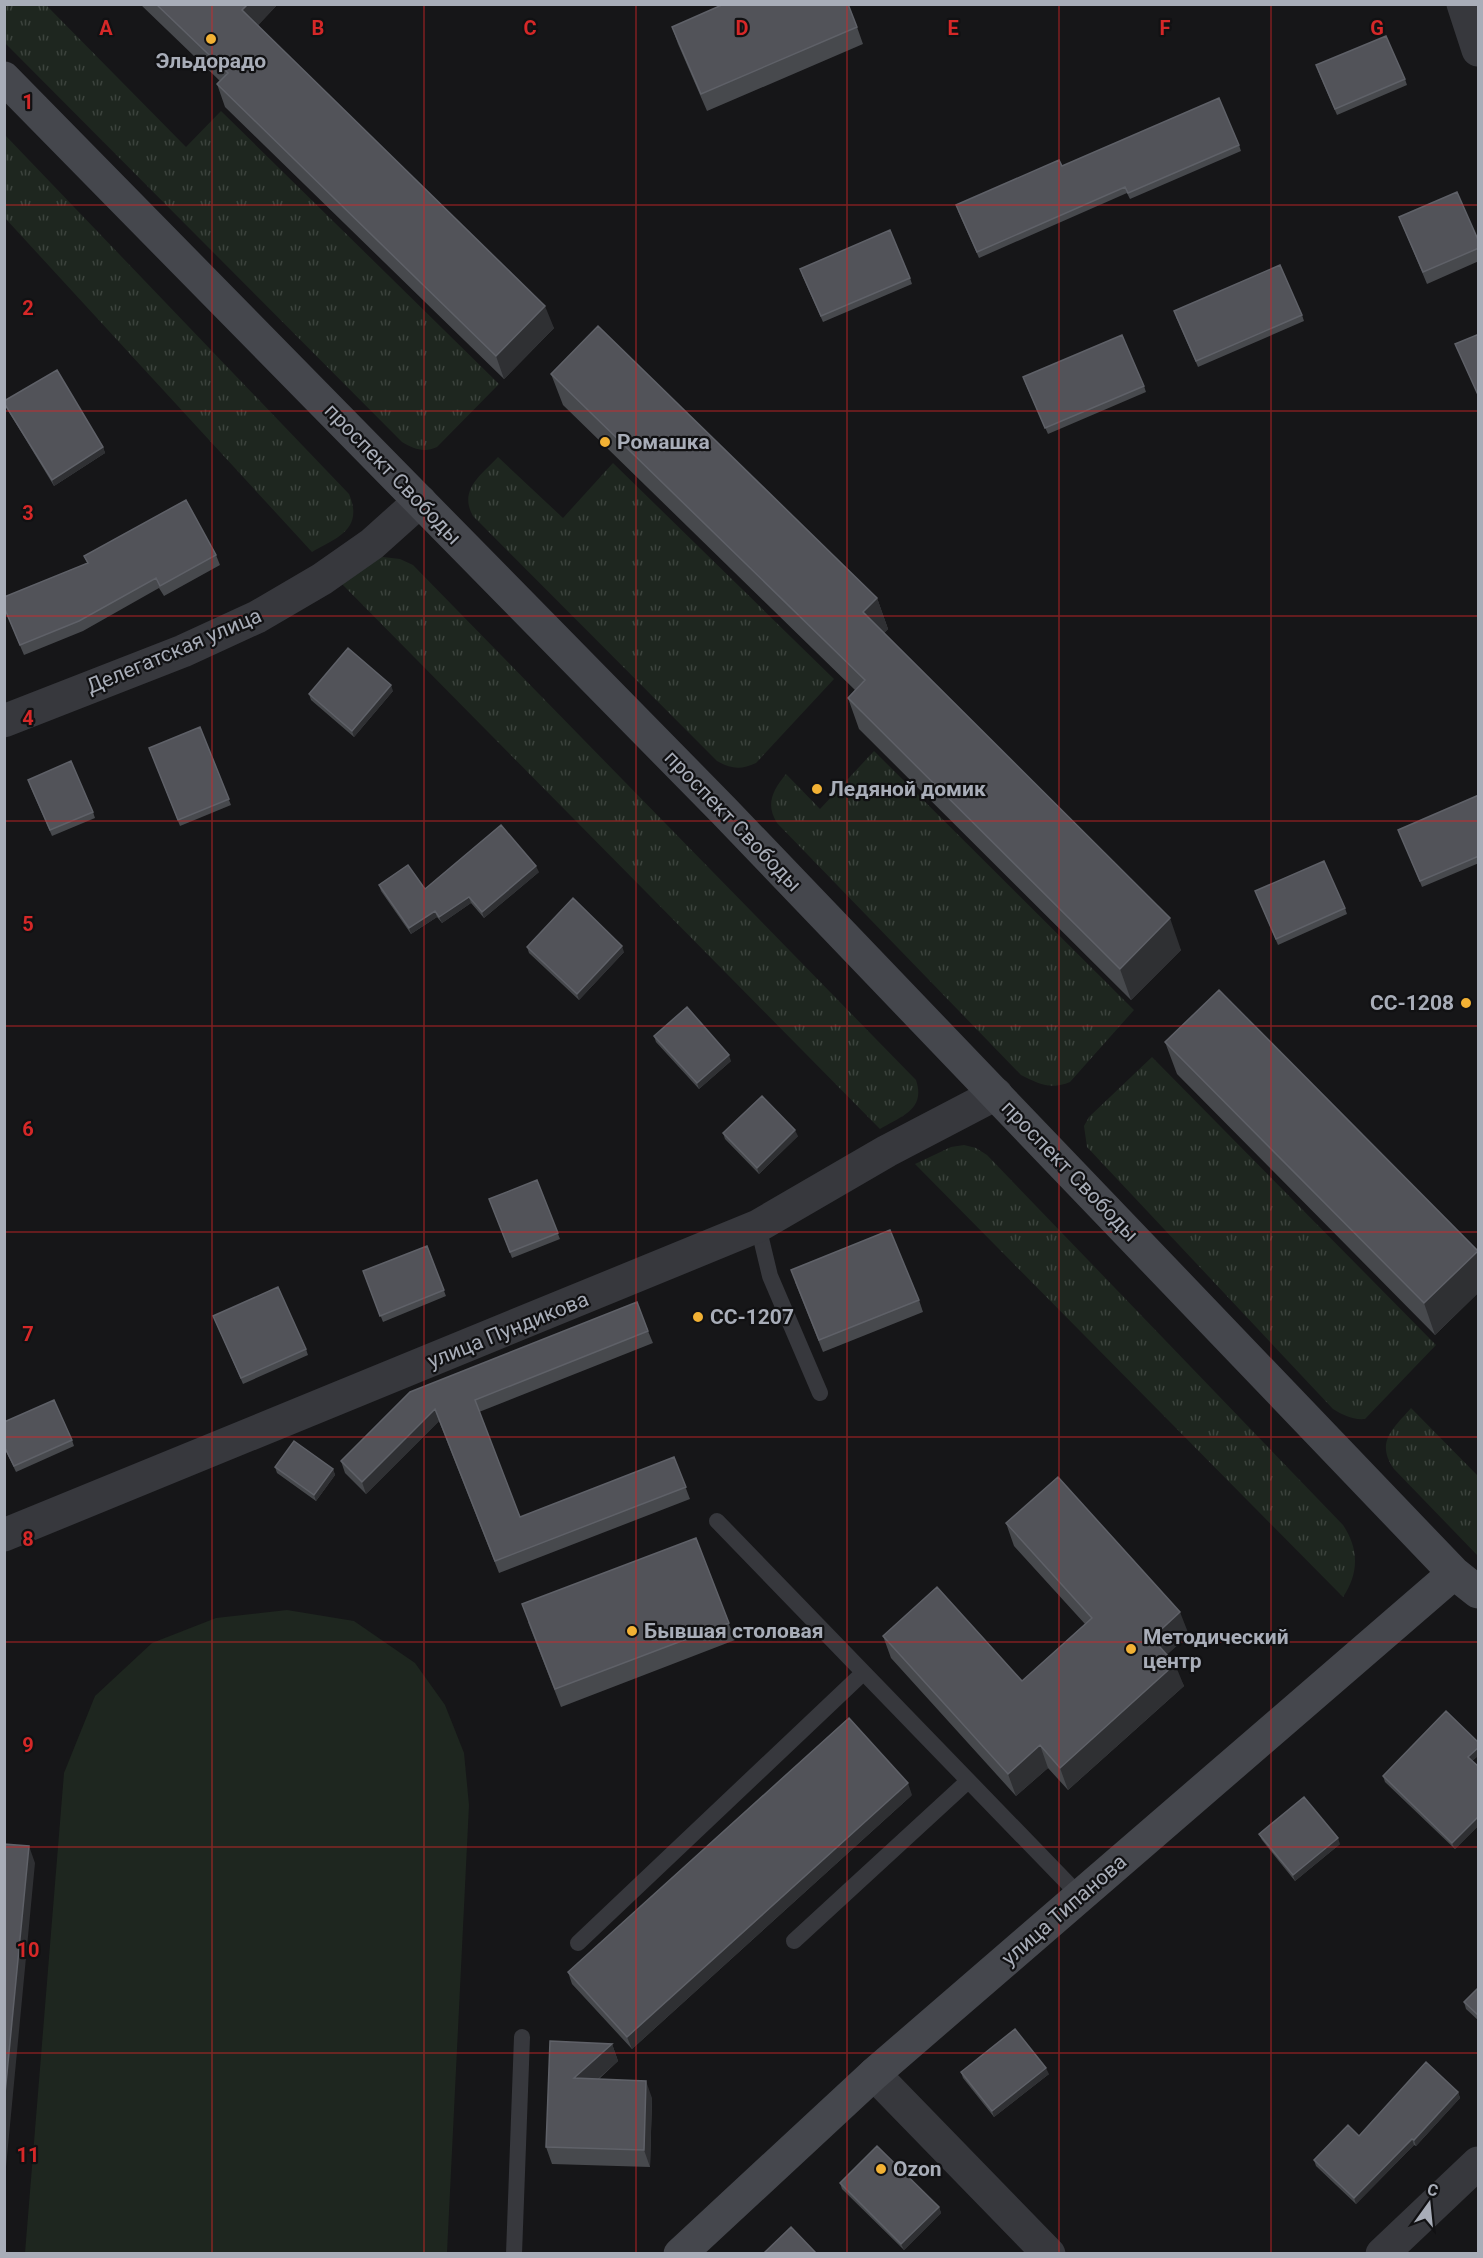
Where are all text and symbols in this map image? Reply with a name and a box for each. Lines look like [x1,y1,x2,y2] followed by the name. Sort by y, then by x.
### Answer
[99,16,113,40] text: A
[312,16,324,40] text: B
[523,16,537,40] text: C
[736,16,749,40] text: D
[947,16,959,40] text: E
[1160,16,1171,40] text: F
[1370,16,1384,40] text: G
[204,32,218,46] marker: Эльдорадо
[156,49,266,73] place label: Эльдорадо
[22,90,34,114] text: 1
[22,296,34,320] text: 2
[320,399,466,549] street label: проспект Свободы
[617,430,710,454] place label: Ромашка
[598,435,612,449] marker: Ромашка
[22,501,34,525] text: 3
[83,603,265,699] street label: Делегатская улица
[22,706,34,730] text: 4
[660,746,806,896] street label: проспект Свободы
[829,777,986,801] place label: Ледяной домик
[810,782,824,796] marker: Ледяной домик
[22,912,34,936] text: 5
[1370,991,1454,1015] place label: СС-1208
[1459,996,1473,1010] marker: СС-1208
[997,1096,1143,1246] street label: проспект Свободы
[22,1117,34,1141] text: 6
[424,1287,592,1373] street label: улица Пундикова
[710,1305,794,1329] place label: СС-1207
[691,1310,705,1324] marker: СС-1207
[22,1322,34,1346] text: 7
[22,1527,34,1551] text: 8
[644,1619,824,1643] place label: Бывшая столовая
[625,1624,639,1638] marker: Бывшая столовая
[1143,1625,1289,1673] place label: Методический центр
[1124,1642,1138,1656] marker: Методический центр
[22,1733,34,1757] text: 9
[997,1849,1131,1971] street label: улица Типанова
[17,1938,39,1962] text: 10
[17,2143,39,2167] text: 11
[893,2157,942,2181] place label: Ozon
[874,2162,888,2176] marker: Ozon
[1399,2174,1459,2234] north arrow
[1425,2179,1440,2201] text: С

